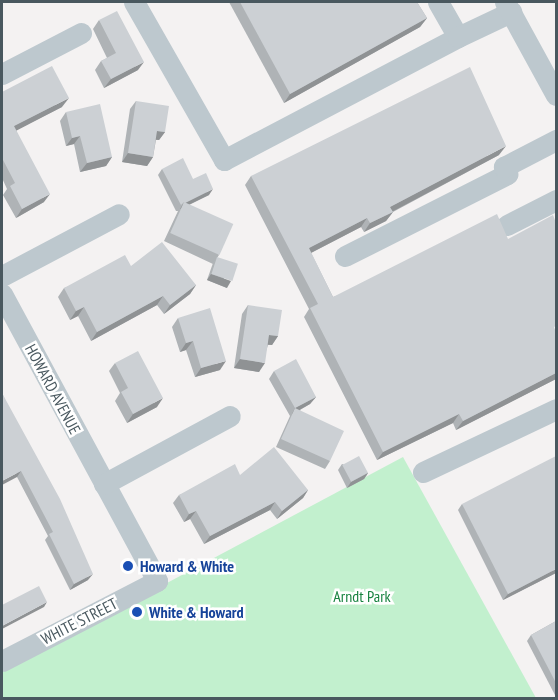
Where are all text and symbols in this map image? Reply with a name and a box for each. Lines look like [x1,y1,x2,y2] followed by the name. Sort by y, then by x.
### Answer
[21,341,85,437] street label: HOWARD AVENUE
[140,556,235,576] place label: Howard & White
[121,559,135,573] marker: Howard & White
[333,586,391,606] park label: Arndt Park
[38,594,120,648] street label: WHITE STREET
[149,602,244,622] place label: White & Howard
[130,605,144,619] marker: White & Howard

